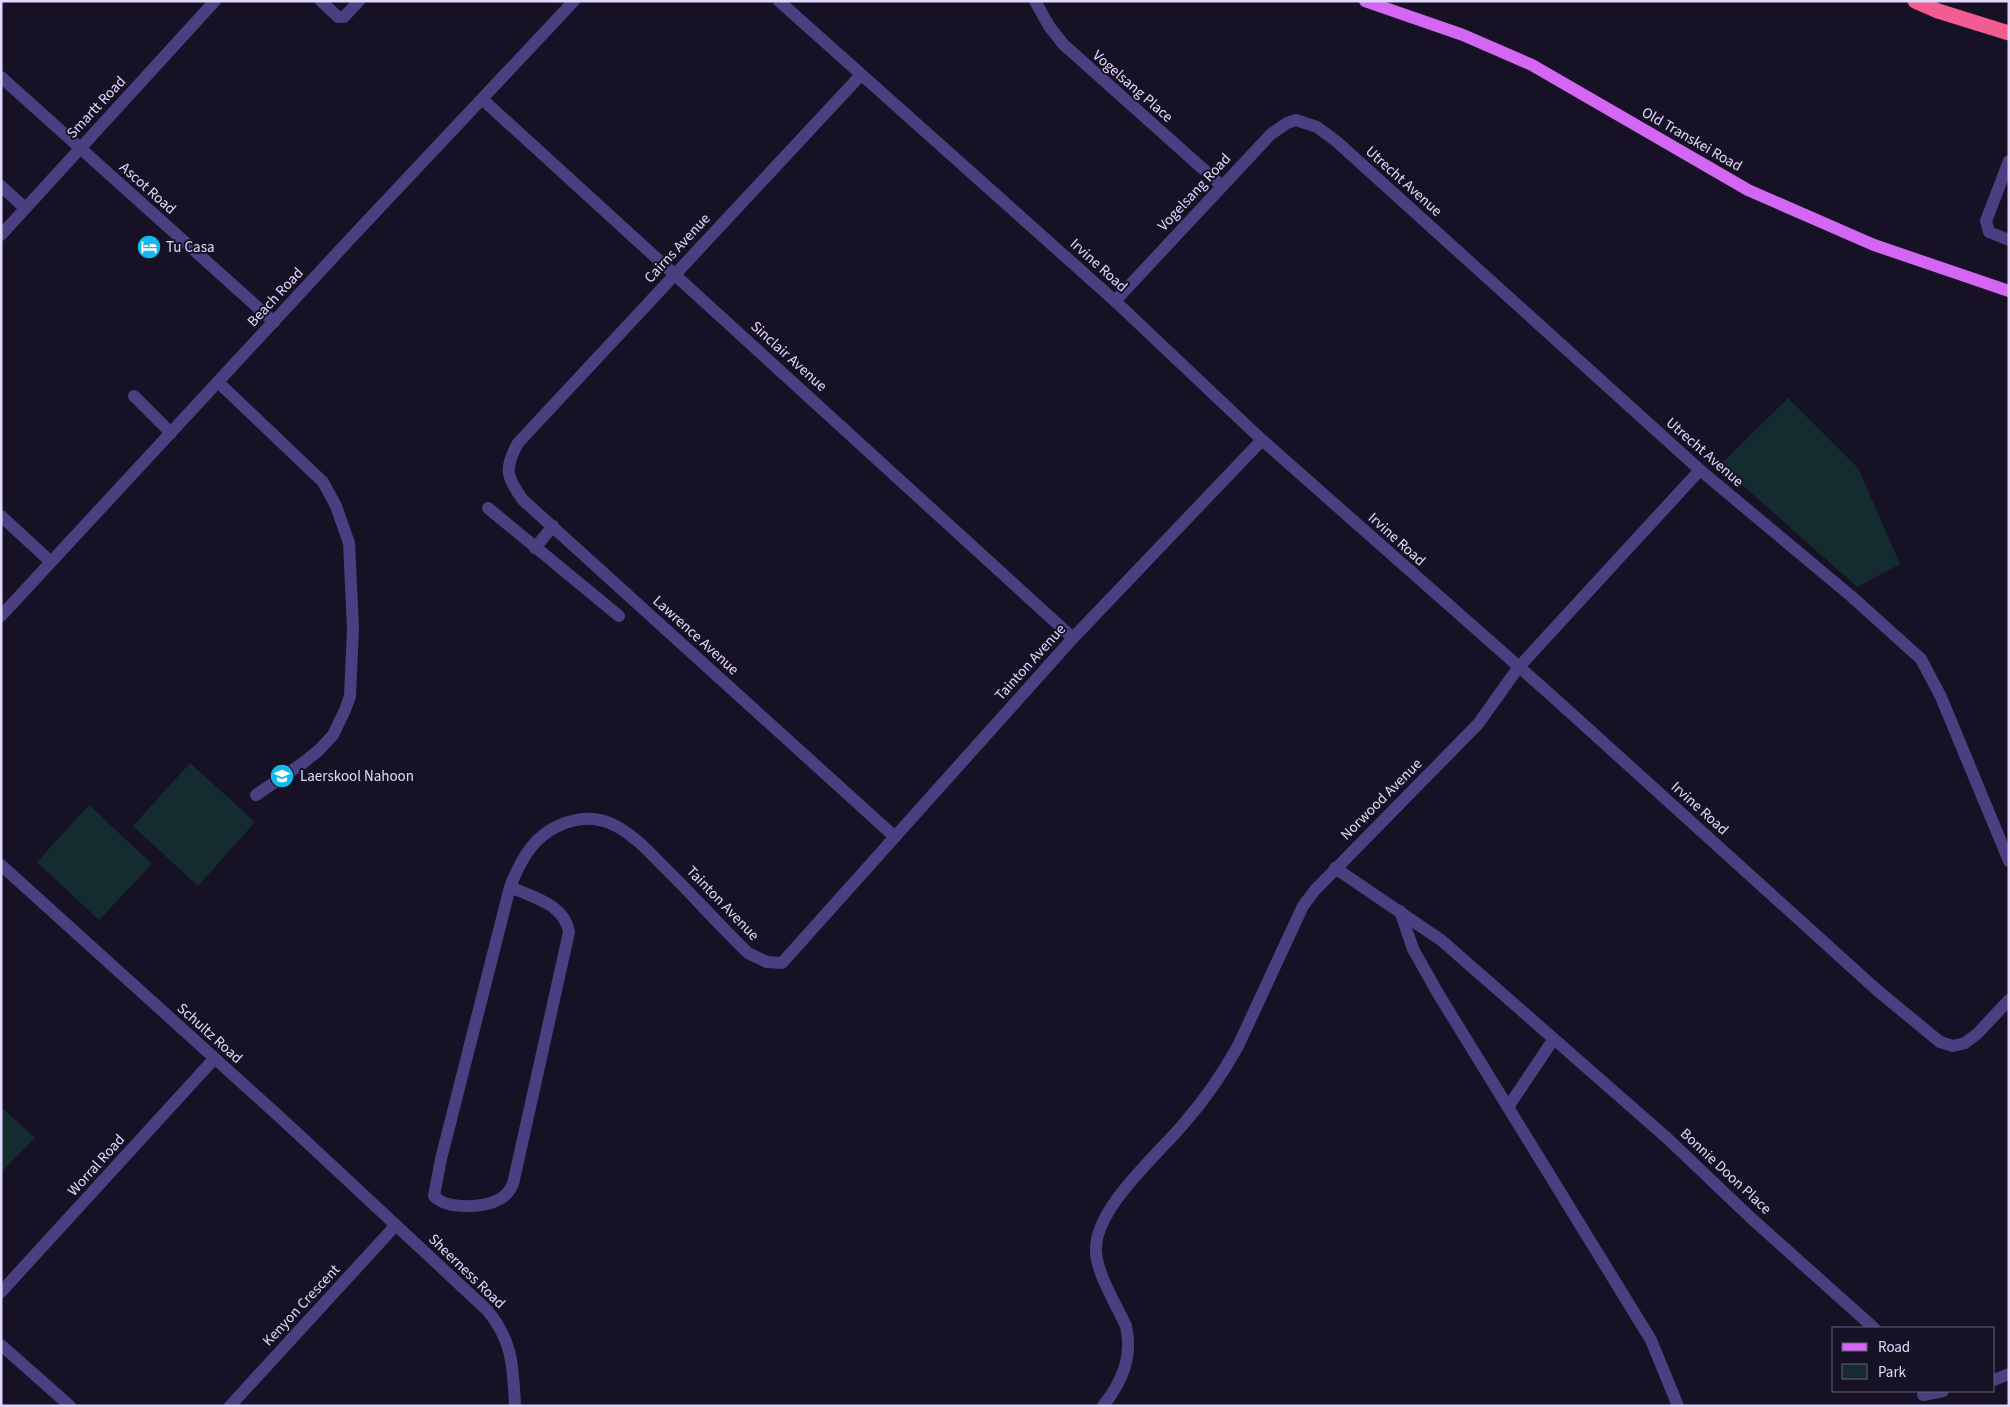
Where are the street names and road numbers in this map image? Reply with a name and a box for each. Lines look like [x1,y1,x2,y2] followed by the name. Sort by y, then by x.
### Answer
[1088,45,1178,127] street label: Vogelsang Place
[62,72,131,143] street label: Smartt Road
[1638,102,1746,177] street label: Old Transkei Road
[1361,141,1447,221] street label: Utrecht Avenue
[1153,149,1236,236] street label: Vogelsang Road
[115,157,180,219] street label: Ascot Road
[639,209,715,288] street label: Cairns Avenue
[1065,234,1132,297] street label: Irvine Road
[243,263,308,331] street label: Beach Road
[746,316,831,396] street label: Sinclair Avenue
[1661,413,1748,492] street label: Utrecht Avenue
[1363,508,1430,571] street label: Irvine Road
[648,591,743,680] street label: Lawrence Avenue
[990,619,1071,705] street label: Tainton Avenue
[1336,754,1427,845] street label: Norwood Avenue
[1666,777,1733,840] street label: Irvine Road
[681,861,764,945] street label: Tainton Avenue
[172,998,247,1068] street label: Schultz Road
[1675,1123,1776,1219] street label: Bonnie Doon Place
[63,1130,130,1201] street label: Worral Road
[424,1229,510,1314] street label: Sheerness Road
[258,1260,345,1351] street label: Kenyon Crescent

